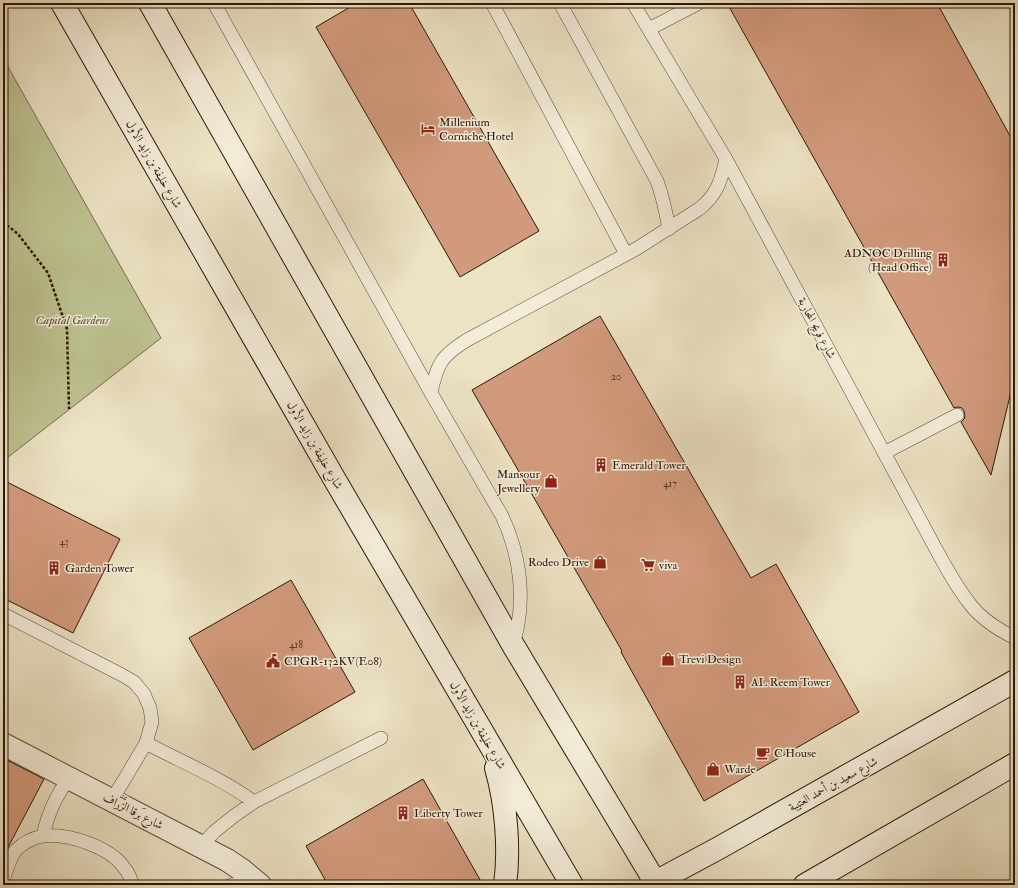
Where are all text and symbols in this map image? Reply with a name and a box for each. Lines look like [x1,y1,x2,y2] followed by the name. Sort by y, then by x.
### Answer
[439,115,513,144] place label: Millenium Corniche Hotel
[120,117,187,213] street label: شارع خليفة بن زايد الأول
[420,121,436,137] hotel icon: Millenium Corniche Hotel
[843,246,933,275] place label: ADNOC Drilling (Head Office)
[935,252,951,268] building icon: ADNOC Drilling (Head Office)
[792,295,839,363] street label: شارع فريج المحاربة
[35,313,109,328] park label: Capital Gardens
[611,371,621,383] house number: 20
[281,398,348,494] street label: شارع خليفة بن زايد الأول
[593,457,609,473] building icon: Emerald Tower
[612,458,686,473] place label: Emerald Tower
[496,467,541,496] place label: Mansour Jewellery
[543,473,559,489] shop icon: Mansour Jewellery
[663,478,677,490] house number: 417
[59,536,69,548] house number: 43
[592,554,608,570] shop icon: Rodeo Drive
[528,555,589,570] place label: Rodeo Drive
[640,557,656,573] supermarket icon: viva
[658,558,678,573] place label: viva
[46,560,62,576] building icon: Garden Tower
[65,561,134,576] place label: Garden Tower
[289,639,303,651] house number: 418
[660,651,676,667] shop icon: Trevi Design
[679,652,741,667] place label: Trevi Design
[265,653,281,669] public building icon: CPGR-132KV(E08)
[284,654,382,669] place label: CPGR-132KV(E08)
[732,674,748,690] building icon: AL Reem Tower
[750,675,831,690] place label: AL Reem Tower
[444,678,511,774] street label: شارع خليفة بن زايد الأول
[755,745,771,761] cafe icon: C House
[774,746,816,761] place label: C House
[786,753,882,818] street label: شارع سعيد بن أحمد العتيبة
[705,761,721,777] shop icon: Warde
[723,762,755,777] place label: Warde
[99,787,167,836] street label: شارع بَرقا الزَّرَّاف
[395,805,411,821] building icon: Liberty Tower
[414,806,483,821] place label: Liberty Tower

